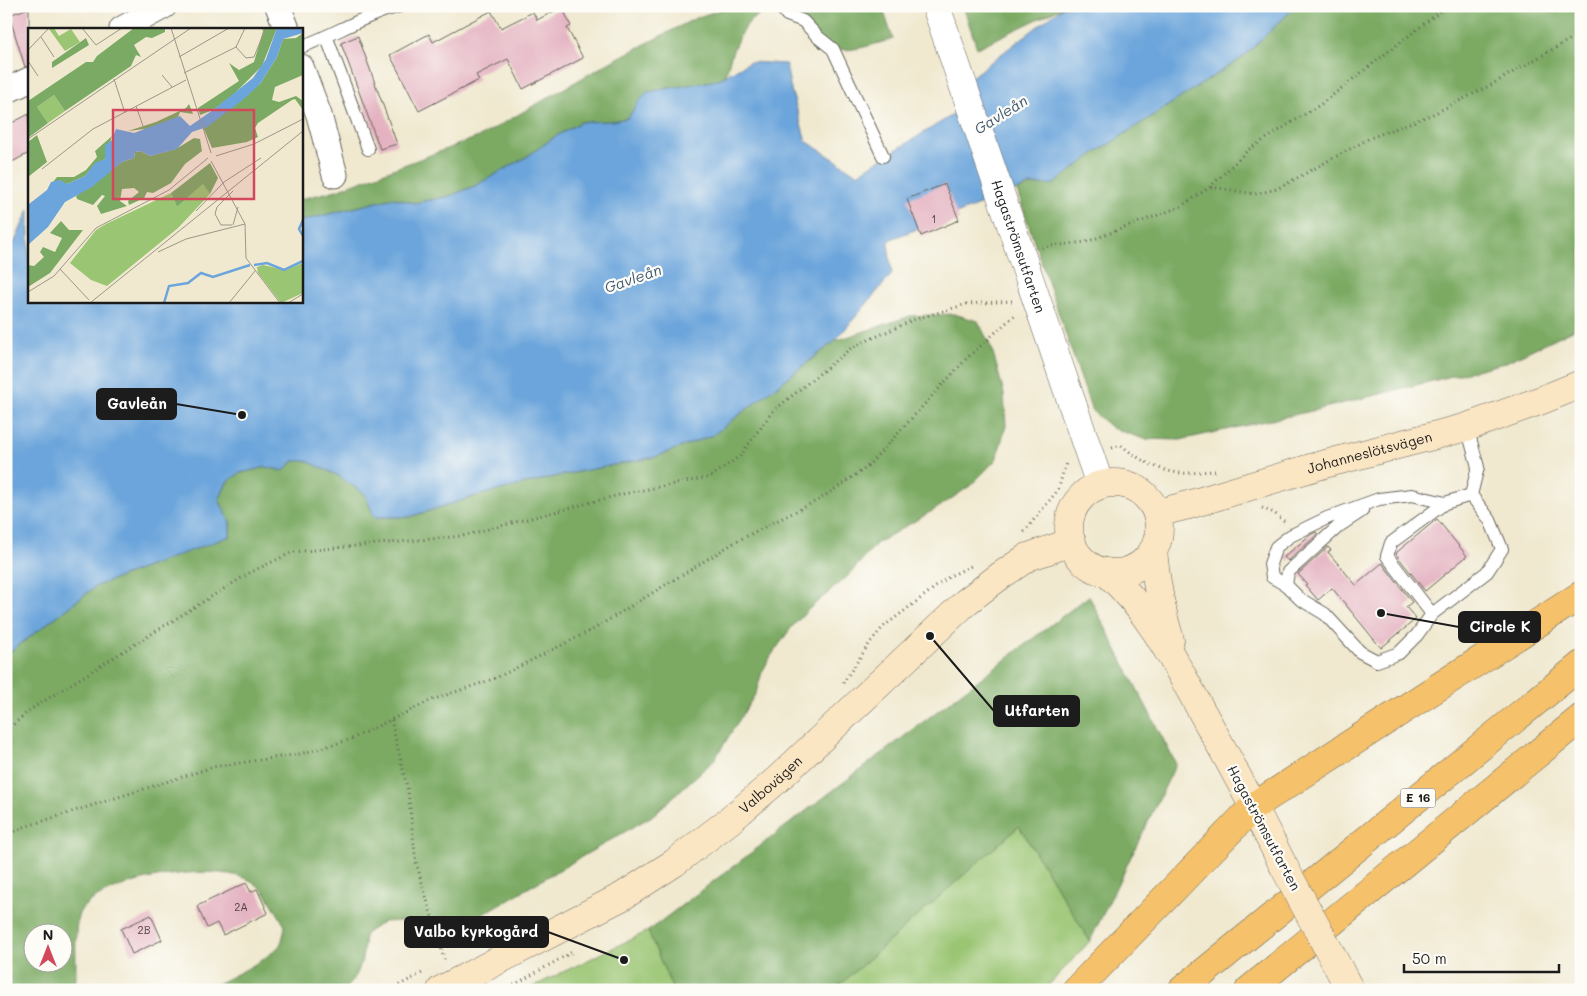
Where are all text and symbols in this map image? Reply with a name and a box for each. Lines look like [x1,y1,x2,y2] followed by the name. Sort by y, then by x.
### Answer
[28,28,302,302] inset map
[970,90,1031,138] water label: Gavleån
[987,177,1050,315] street label: Hagaströmsutfarten
[932,211,936,226] house number: 1
[601,259,664,297] water label: Gavleån
[97,389,176,419] callout: Gavleån
[107,393,167,413] text: Gavleån
[1304,427,1434,478] street label: Johanneslötsvägen
[1459,612,1540,642] callout: Circle K
[1469,616,1531,636] text: Circle K
[994,696,1079,726] callout: Utfarten
[1005,700,1069,720] text: Utfarten
[735,751,806,817] street label: Valbovägen
[1223,762,1306,894] street label: Hagaströmsutfarten
[1400,788,1436,808] road number: E 16
[234,899,248,914] house number: 2A
[405,917,548,947] callout: Valbo kyrkogård
[414,921,538,941] text: Valbo kyrkogård
[138,922,151,937] house number: 2B
[22,924,72,974] north arrow
[43,925,53,944] text: N
[1404,941,1560,973] scale bar
[1412,948,1447,968] text: 50 m

